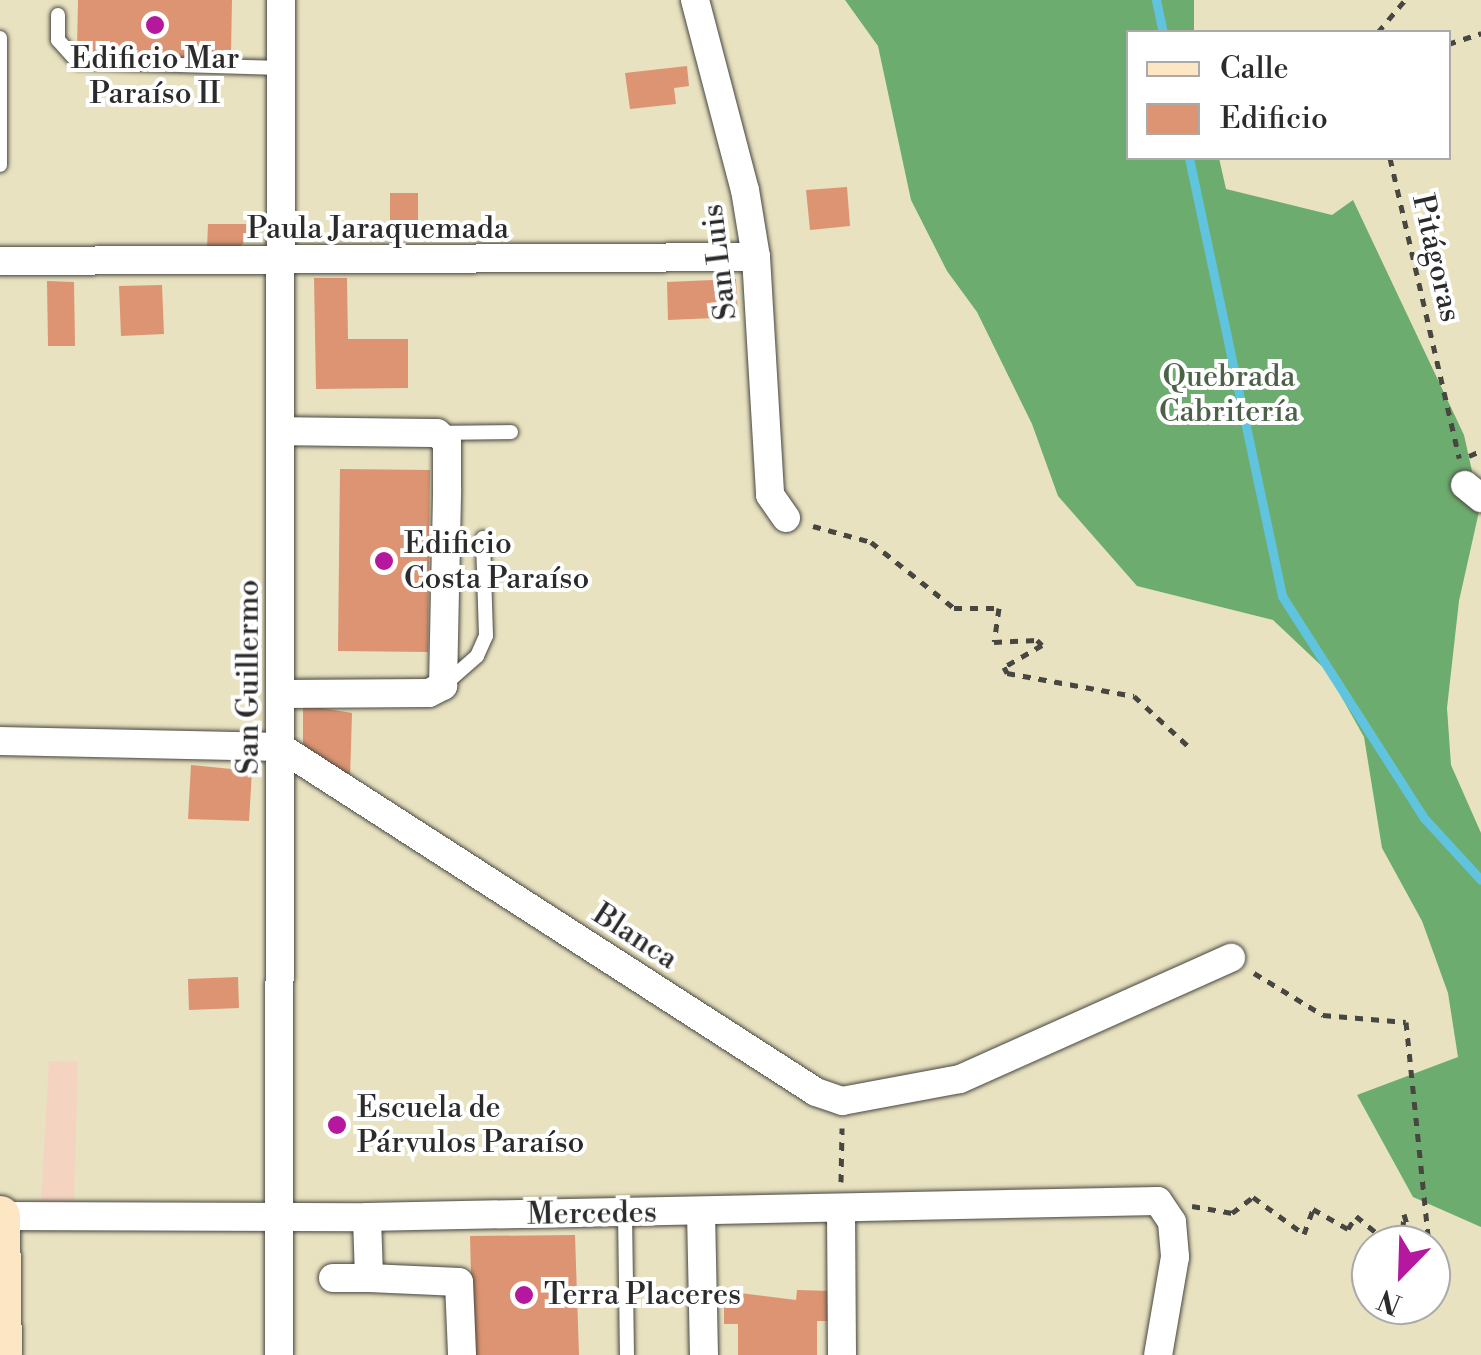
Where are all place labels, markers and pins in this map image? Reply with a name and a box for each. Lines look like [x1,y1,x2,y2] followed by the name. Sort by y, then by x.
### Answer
[144,14,166,36] marker: Edificio Mar Paraíso II
[71,41,239,112] place label: Edificio Mar Paraíso II
[404,526,589,596] place label: Edificio Costa Paraíso
[373,550,395,572] marker: Edificio Costa Paraíso
[357,1090,584,1160] place label: Escuela de Párvulos Paraíso
[326,1114,348,1136] marker: Escuela de Párvulos Paraíso
[544,1277,741,1313] place label: Terra Placeres
[513,1284,535,1306] marker: Terra Placeres

